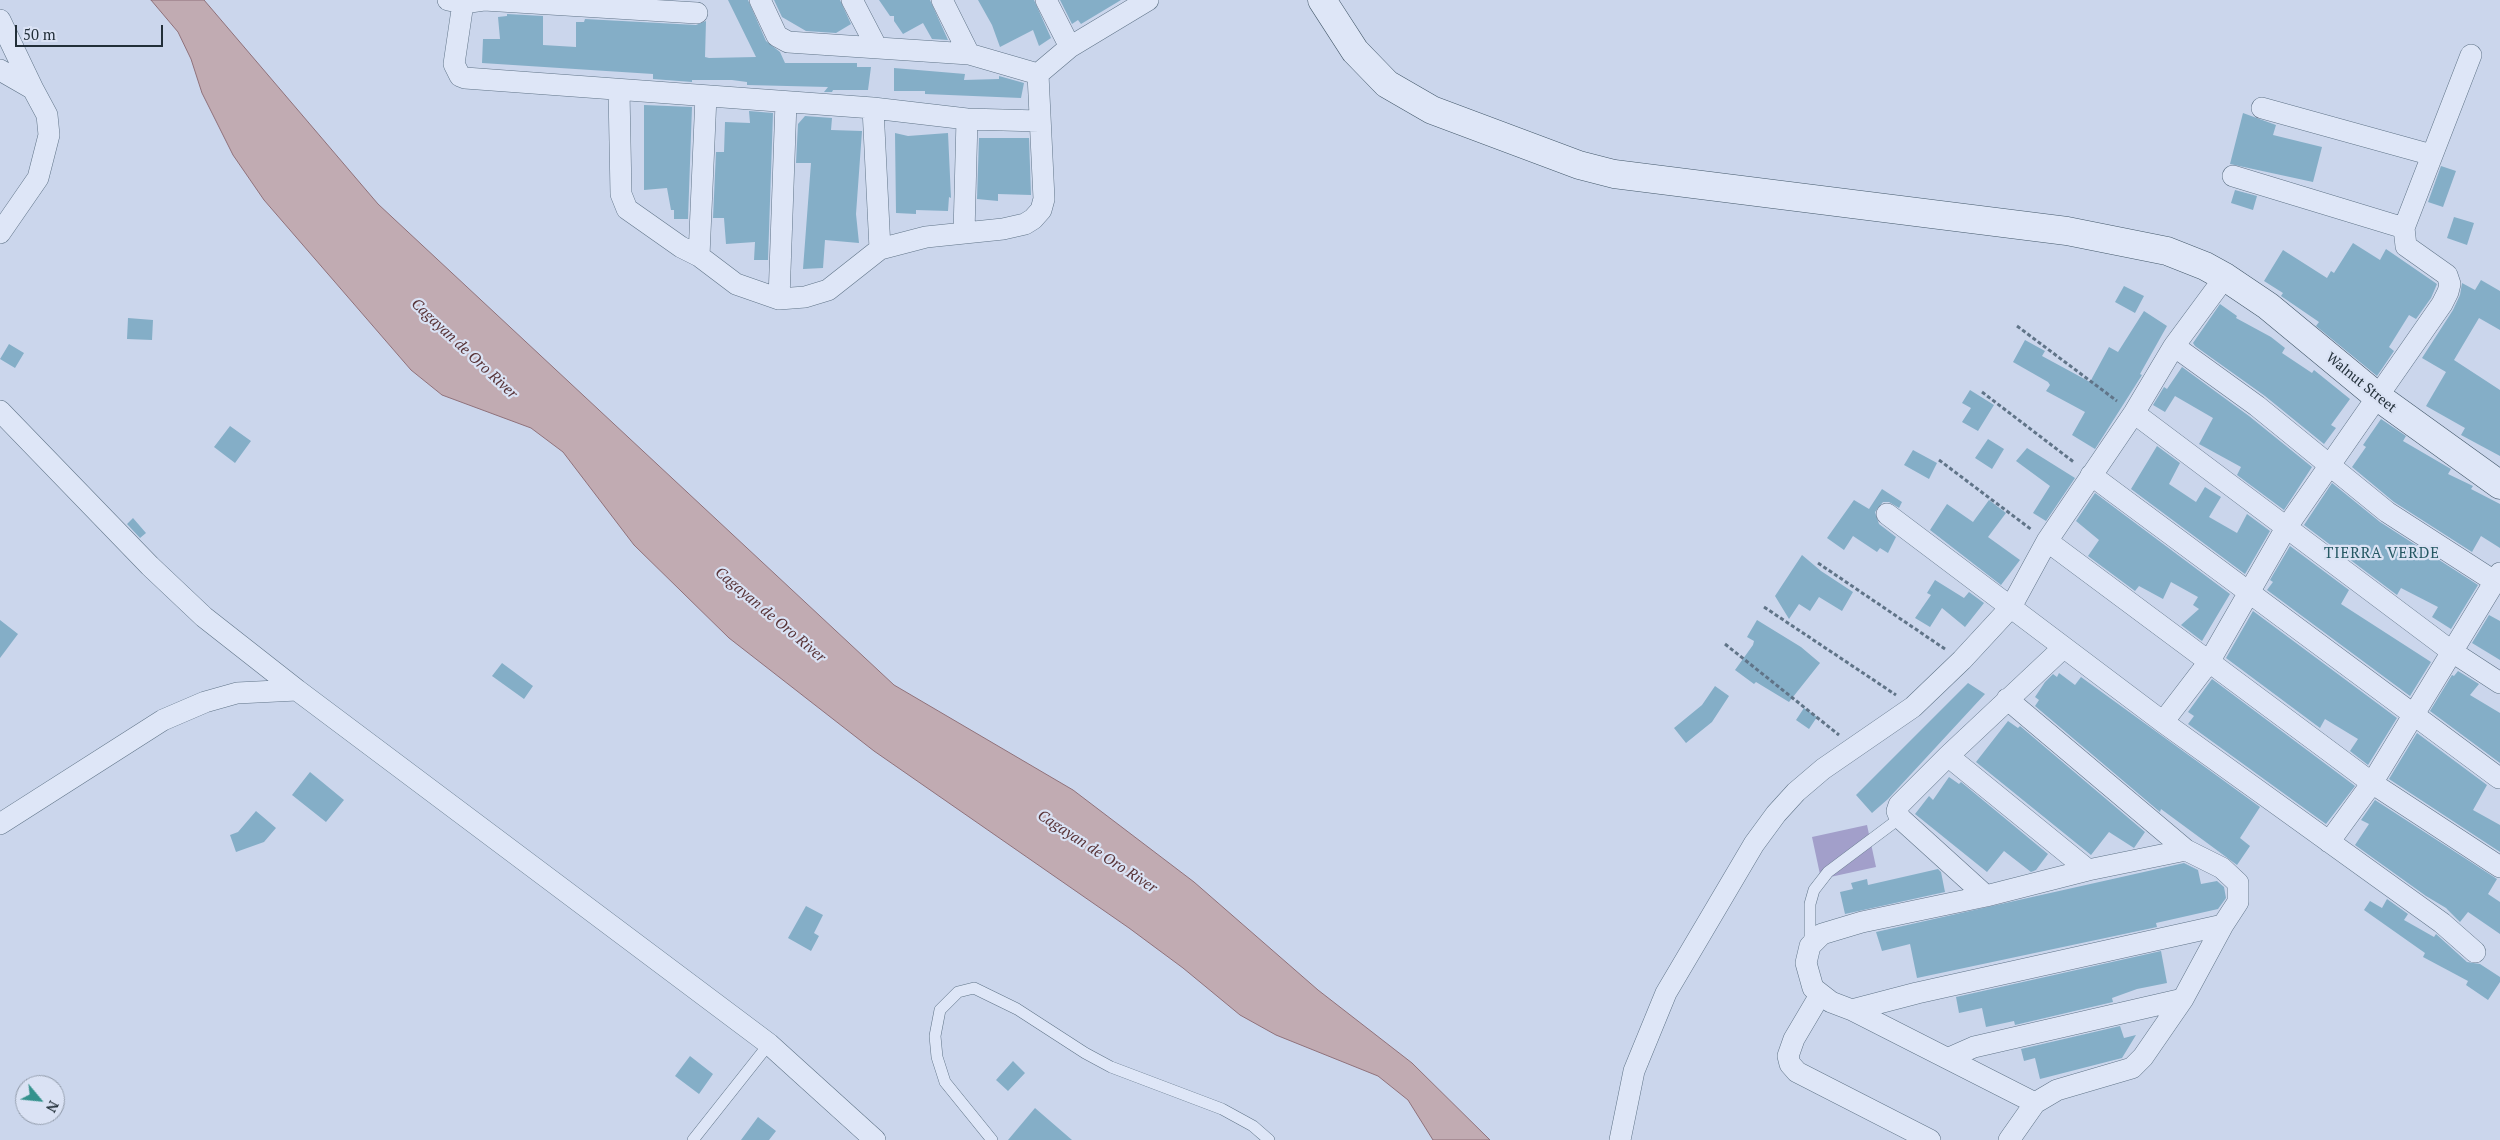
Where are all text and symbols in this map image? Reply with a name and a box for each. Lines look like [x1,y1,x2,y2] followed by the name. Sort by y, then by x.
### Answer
[18,15,165,47] scale bar
[23,24,56,44] text: 50 m
[407,295,521,403] water label: Cagayan de Oro River
[2322,349,2400,417] street label: Walnut Street
[2322,545,2442,563] district label: TIERRA VERDE
[711,564,829,666] water label: Cagayan de Oro River
[1034,807,1160,897] water label: Cagayan de Oro River
[15,1075,65,1125] north arrow
[42,1098,64,1116] text: N

